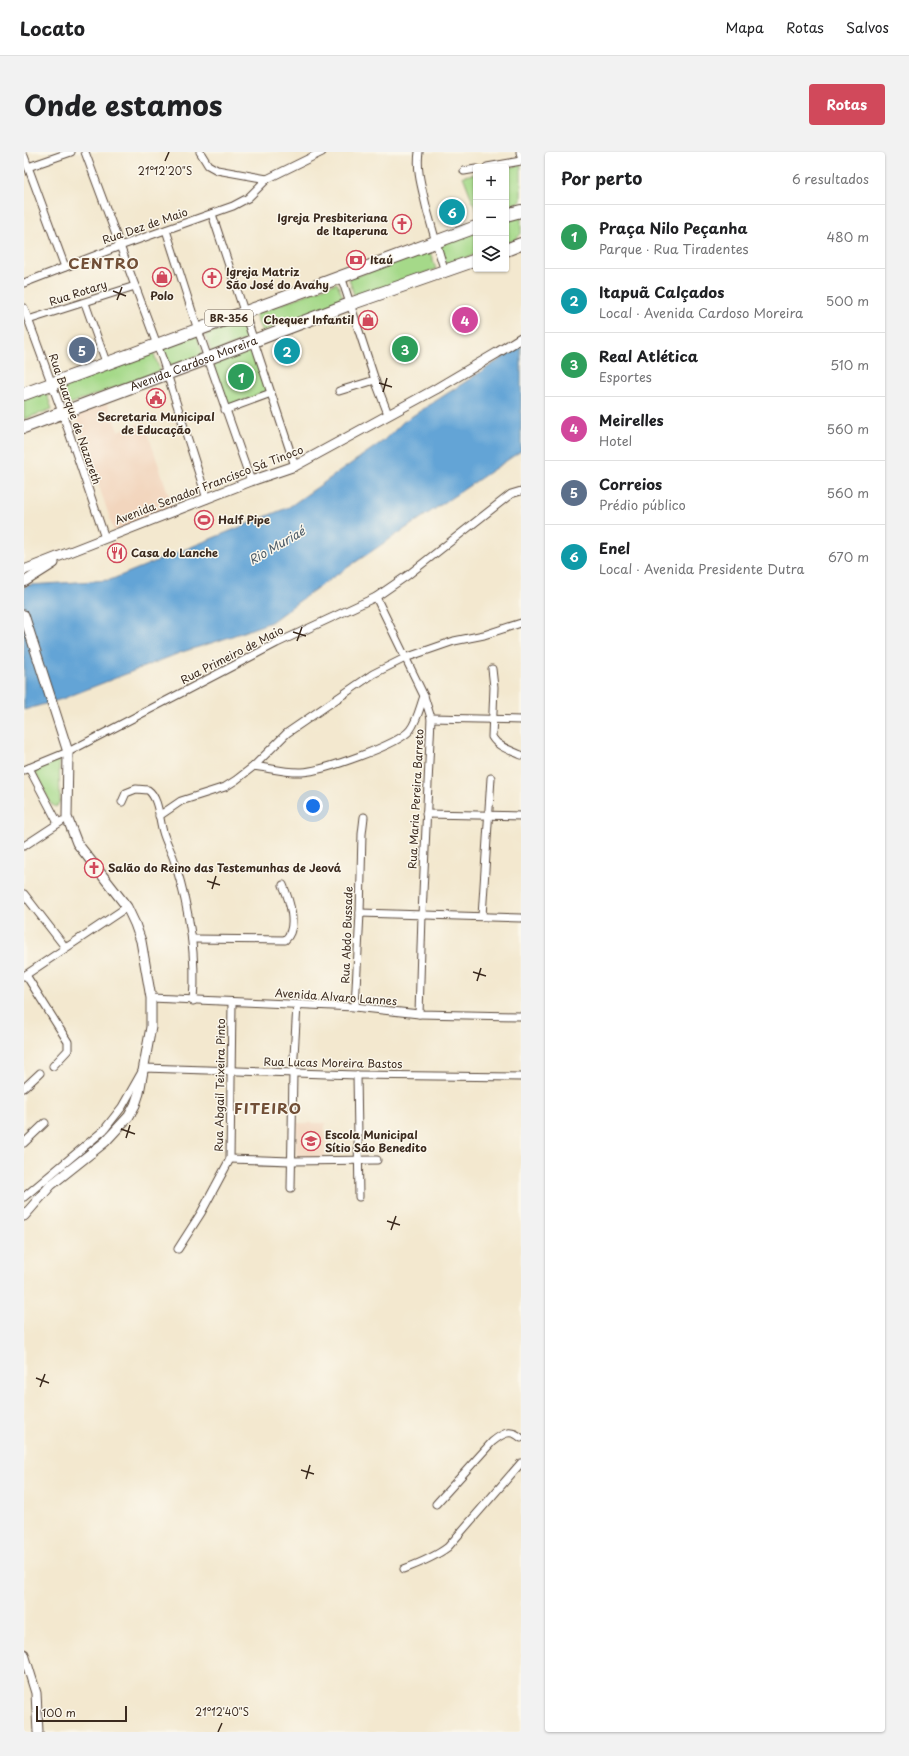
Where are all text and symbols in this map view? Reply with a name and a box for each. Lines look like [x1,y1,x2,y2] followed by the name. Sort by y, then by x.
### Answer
[20,14,85,42] text: Locato
[725,17,764,38] text: Mapa
[786,17,824,38] text: Rotas
[846,17,889,38] text: Salvos
[24,83,223,126] text: Onde estamos
[809,84,885,125] button: Rotas
[138,163,192,178] text: 21°12'20"S
[473,164,509,272] map controls
[473,164,509,200] button: +
[561,165,642,191] text: Por perto
[792,169,869,188] text: 6 resultados
[439,197,465,227] pin: 6
[473,200,509,236] button: −
[100,203,190,248] street label: Rua Dez de Maio
[277,209,388,239] place label: Igreja Presbiteriana de Itaperuna
[391,213,413,235] church icon: Igreja Presbiteriana de Itaperuna
[599,216,748,239] text: Praça Nilo Peçanha
[571,227,577,246] text: 1
[827,227,869,246] text: 480 m
[473,236,509,272] button: layers
[599,239,749,258] text: Parque · Rua Tiradentes
[345,249,367,271] bank icon: Itaú
[68,251,140,274] district label: CENTRO
[370,251,393,268] place label: Itaú
[226,263,329,293] place label: Igreja Matriz São José do Avahy
[151,266,173,288] shop icon: Polo
[201,267,223,289] church icon: Igreja Matriz São José do Avahy
[47,275,109,310] street label: Rua Rotary
[599,280,724,303] text: Itapuã Calçados
[150,287,174,304] place label: Polo
[569,291,579,310] text: 2
[826,291,869,310] text: 500 m
[599,303,803,322] text: Local · Avenida Cardoso Moreira
[452,305,478,335] pin: 4
[357,309,379,331] shop icon: Chequer Infantil
[205,310,253,326] road number: BR-356
[264,311,354,328] place label: Chequer Infantil
[127,331,260,395] street label: Avenida Cardoso Moreira
[392,334,418,364] pin: 3
[69,335,95,365] pin: 5
[274,336,300,366] pin: 2
[599,344,698,367] text: Real Atlética
[45,351,106,487] street label: Rua Buarque de Nazareth
[570,355,578,374] text: 3
[830,355,869,374] text: 510 m
[228,362,254,392] pin: 1
[599,367,652,386] text: Esportes
[145,387,167,409] public building icon: Secretaria Municipal de Educação
[97,408,215,438] place label: Secretaria Municipal de Educação
[599,408,664,431] text: Meirelles
[570,419,578,438] text: 4
[827,419,869,438] text: 560 m
[599,431,632,450] text: Hotel
[112,441,306,528] street label: Avenida Senador Francisco Sá Tinoco
[599,472,662,495] text: Correios
[570,483,578,502] text: 5
[827,483,869,502] text: 560 m
[599,495,686,514] text: Prédio público
[193,509,215,531] sports icon: Half Pipe
[218,511,270,528] place label: Half Pipe
[245,521,310,569] water label: Rio Muriaé
[599,536,630,559] text: Enel
[106,542,128,564] restaurant icon: Casa do Lanche
[131,544,218,561] place label: Casa do Lanche
[569,547,579,566] text: 6
[828,547,869,566] text: 670 m
[599,559,805,578] text: Local · Avenida Presidente Dutra
[177,621,286,688] street label: Rua Primeiro de Maio
[403,728,428,870] street label: Rua Maria Pereira Barreto
[303,796,323,816] your location
[83,857,105,879] church icon: Salão do Reino das Testemunhas de Jeová
[108,859,342,876] place label: Salão do Reino das Testemunhas de Jeová
[336,886,357,984] street label: Rua Abdo Bussade
[274,984,398,1009] street label: Avenida Alvaro Lannes
[210,1018,229,1152] street label: Rua Abgail Teixeira Pinto
[263,1053,403,1072] street label: Rua Lucas Moreira Bastos
[234,1096,302,1119] district label: FITEIRO
[325,1126,427,1156] place label: Escola Municipal Sítio São Benedito
[300,1130,322,1152] school or university icon: Escola Municipal Sítio São Benedito
[36,1704,127,1723] scale bar
[42,1704,76,1721] text: 100 m
[195,1704,249,1719] text: 21°12'40"S

